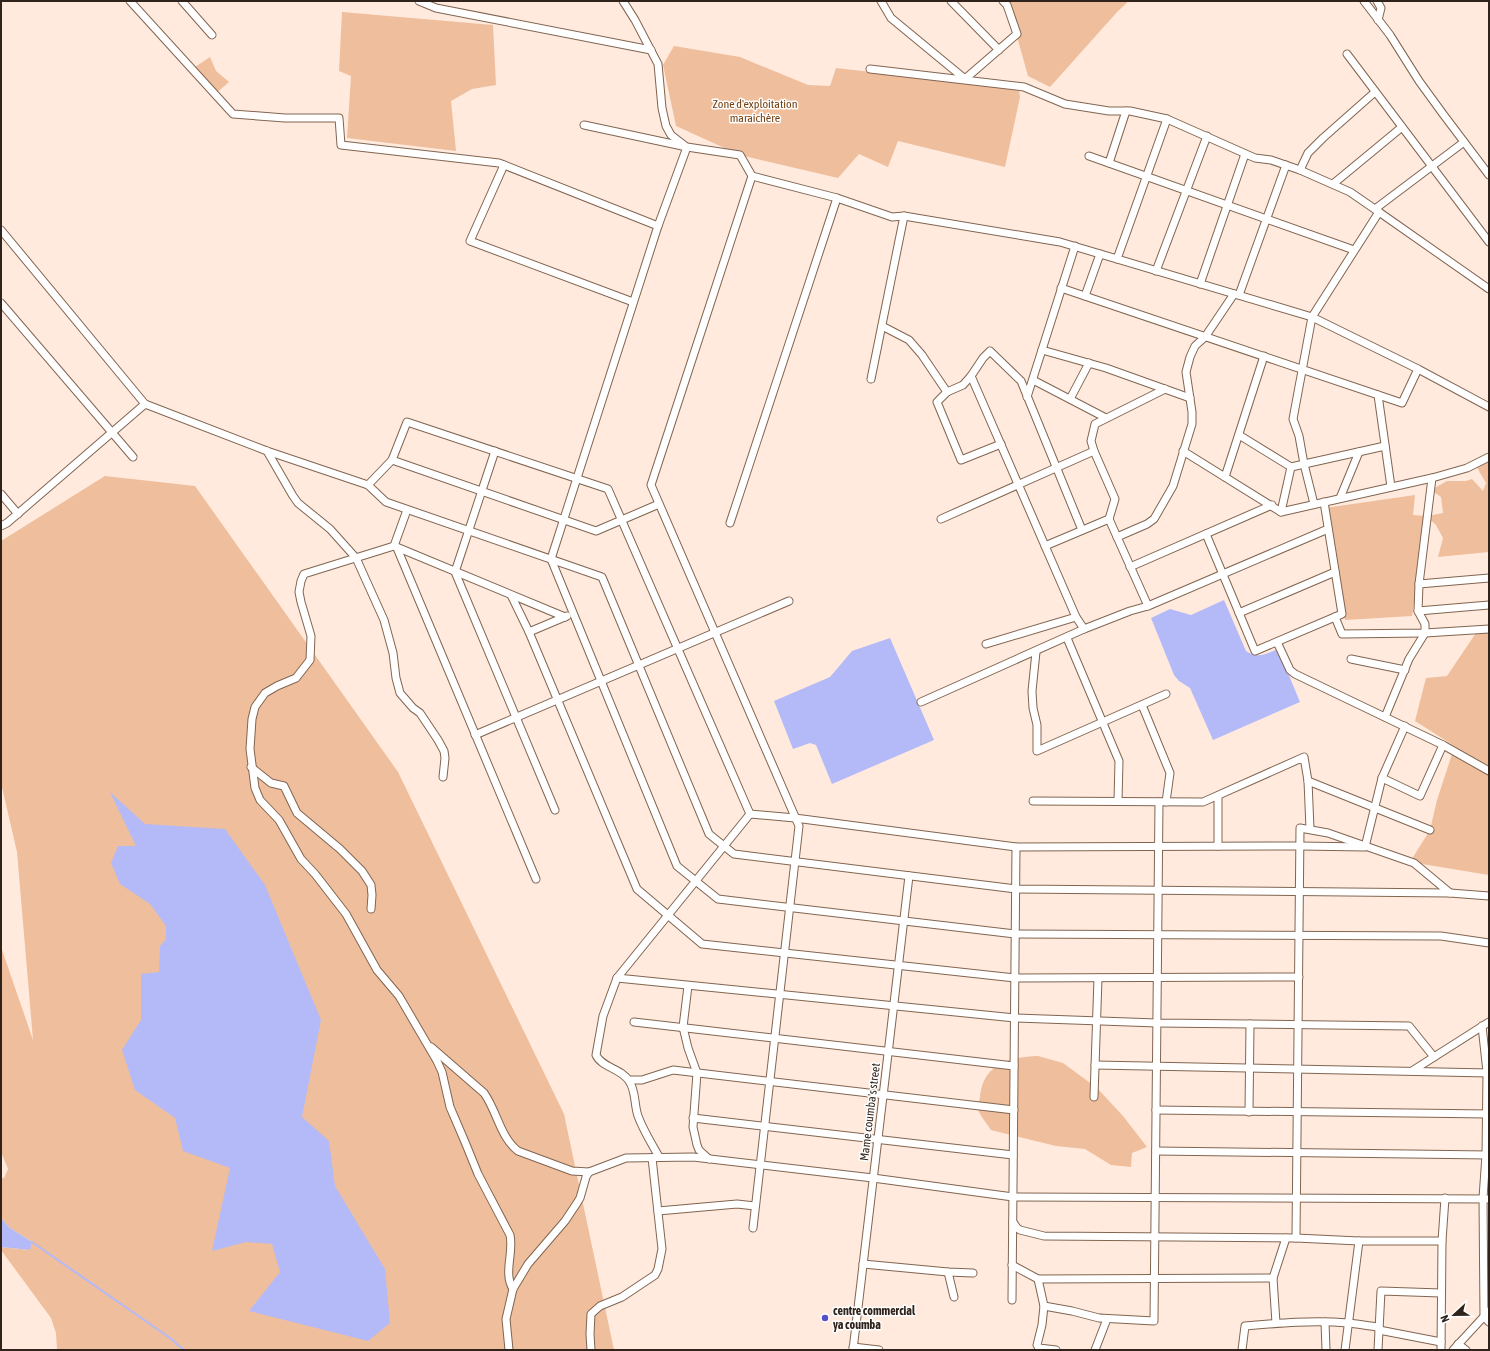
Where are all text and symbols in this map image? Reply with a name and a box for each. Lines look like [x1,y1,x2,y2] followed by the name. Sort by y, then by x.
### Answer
[712,97,798,125] park label: Zone d'exploitation maraichère
[857,1062,883,1162] street label: Mame coumba's street
[1434,1295,1474,1335] north arrow
[833,1304,916,1332] place label: centre commercial ya coumba
[820,1313,830,1323] marker: centre commercial ya coumba
[1438,1313,1452,1324] text: N

